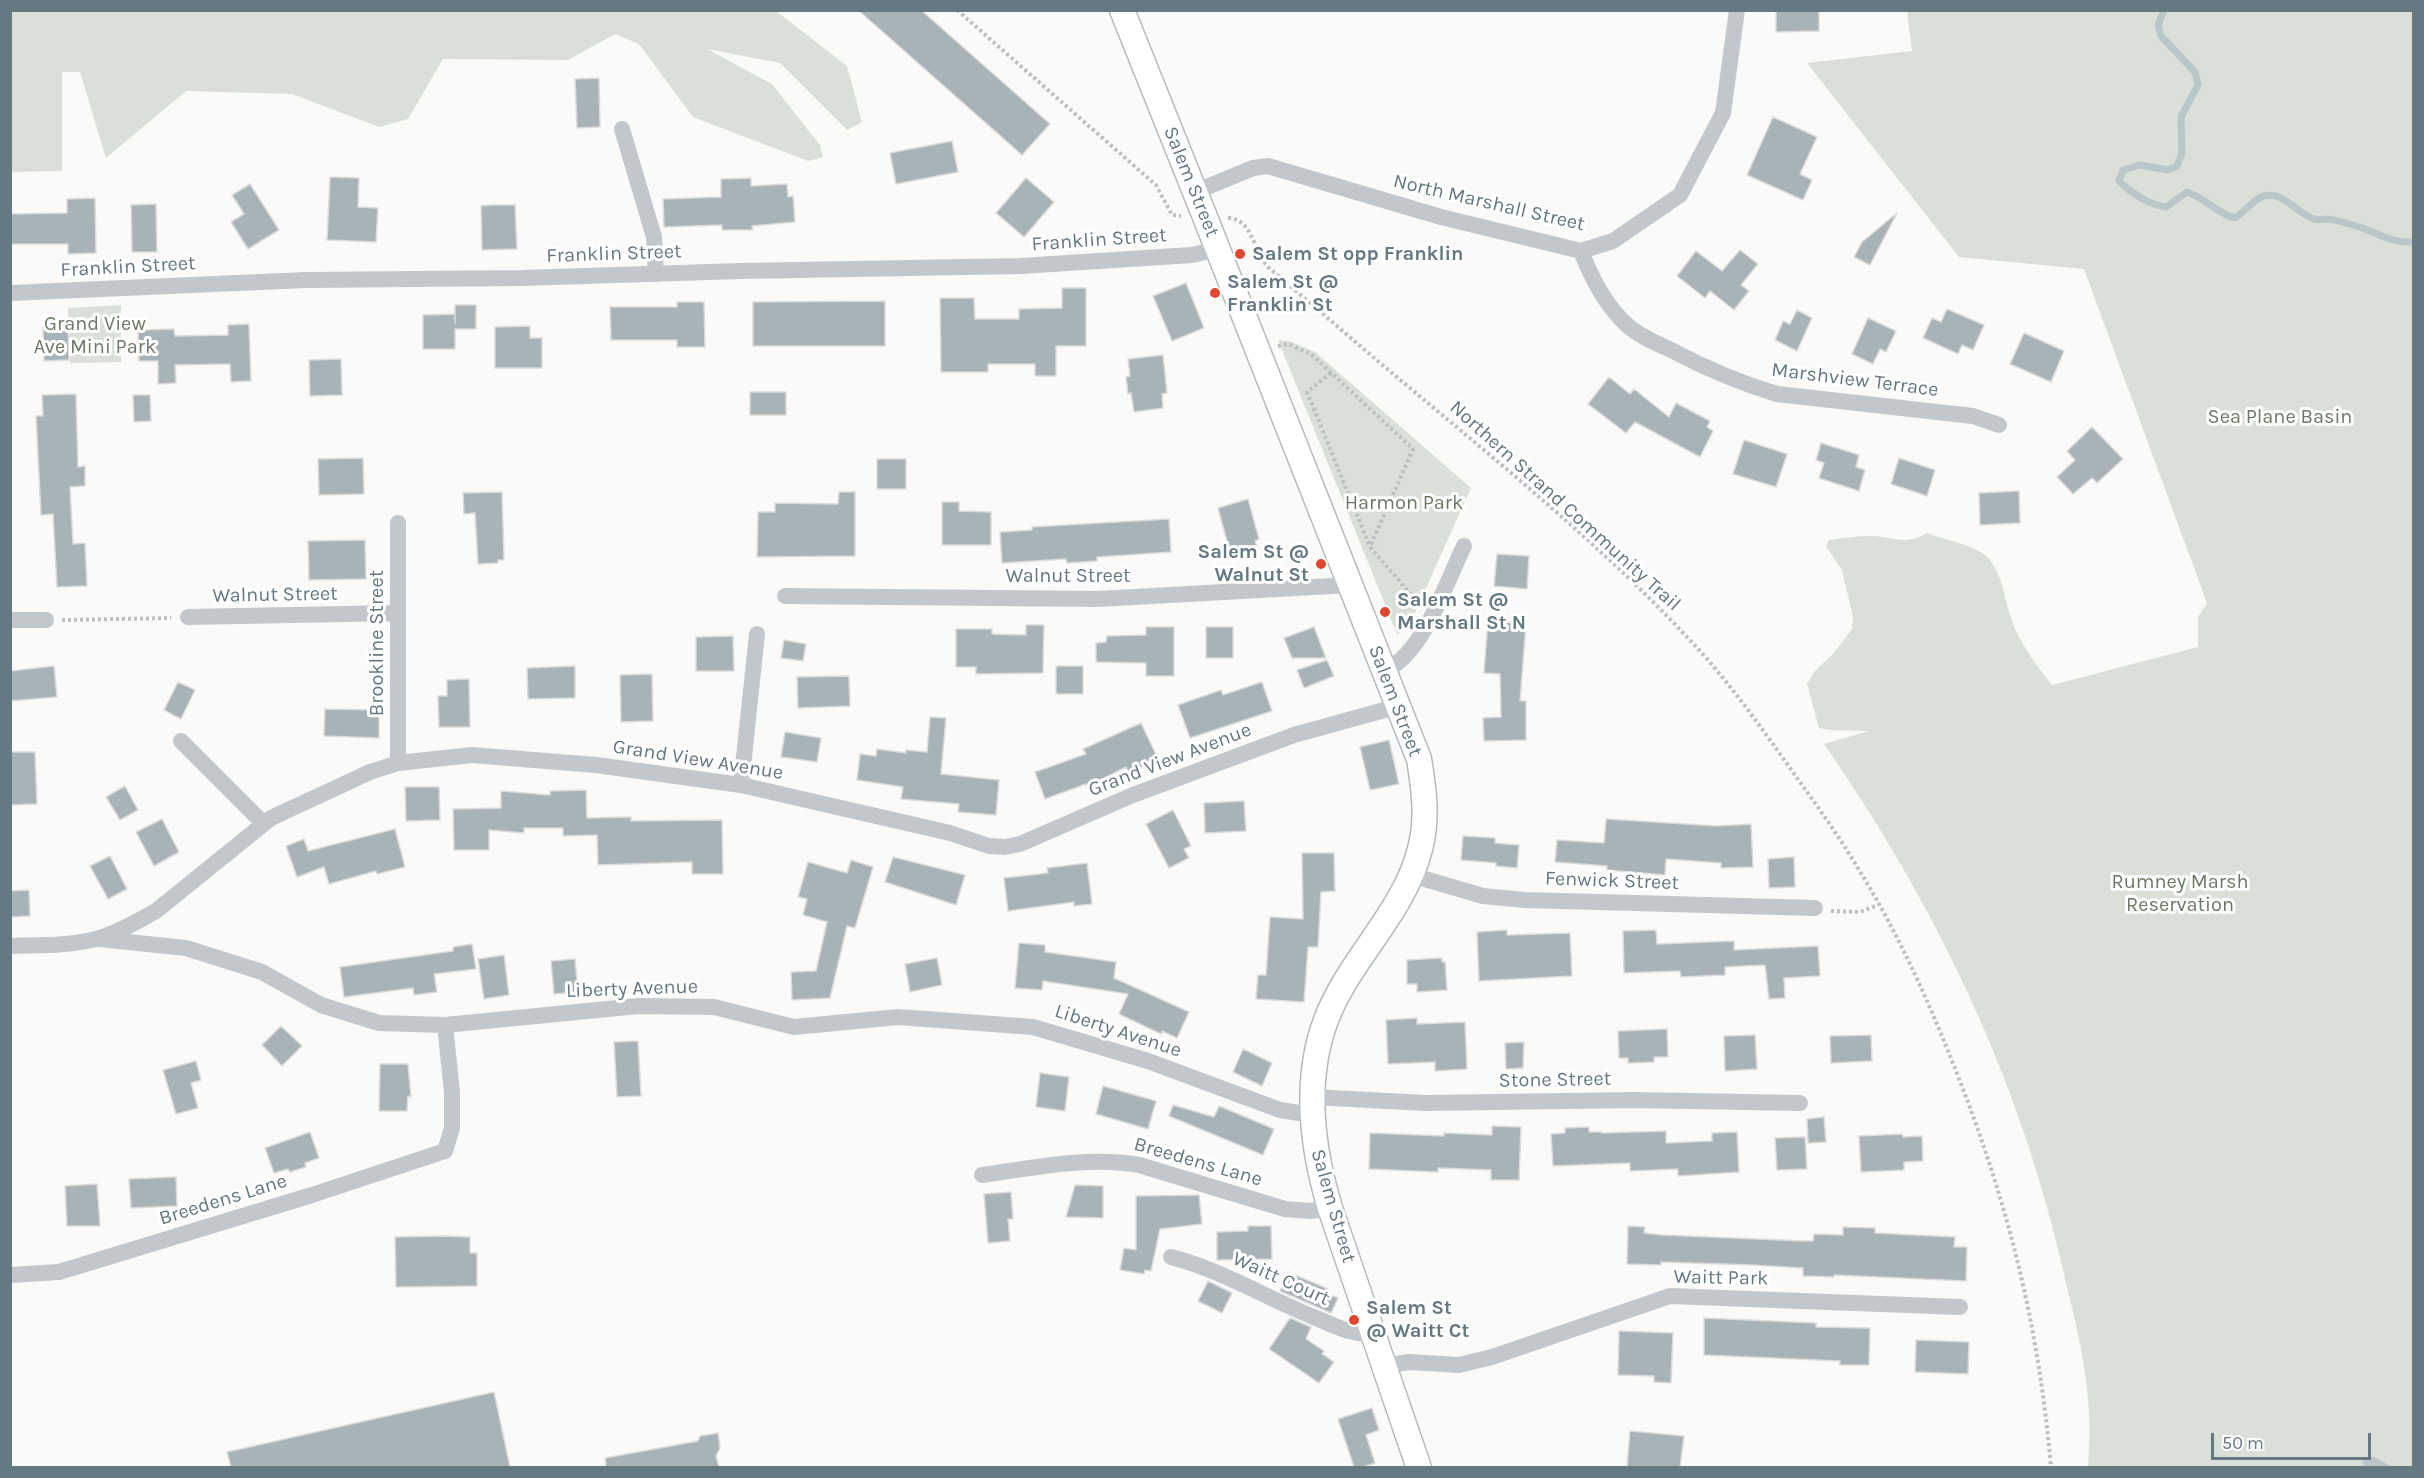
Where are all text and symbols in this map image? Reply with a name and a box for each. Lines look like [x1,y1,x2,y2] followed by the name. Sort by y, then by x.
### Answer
[1158,123,1224,241] street label: Salem Street
[1391,169,1587,237] street label: North Marshall Street
[1031,223,1167,257] street label: Franklin Street
[546,240,682,268] street label: Franklin Street
[1252,242,1464,266] place label: Salem St opp Franklin
[1233,247,1247,261] marker: Salem St opp Franklin
[60,251,196,283] street label: Franklin Street
[1227,270,1338,317] place label: Salem St @ Franklin St
[1208,286,1222,300] marker: Salem St @ Franklin St
[34,312,156,359] park label: Grand View Ave Mini Park
[1770,358,1940,402] street label: Marshview Terrace
[1444,396,1686,616] street label: Northern Strand Community Trail
[2208,405,2352,429] park label: Sea Plane Basin
[1345,491,1463,515] park label: Harmon Park
[1198,540,1309,587] place label: Salem St @ Walnut St
[1314,557,1328,571] marker: Salem St @ Walnut St
[1005,564,1131,588] street label: Walnut Street
[365,570,389,716] street label: Brookline Street
[212,582,338,608] street label: Walnut Street
[1397,588,1526,635] place label: Salem St @ Marshall St N
[1378,605,1392,619] marker: Salem St @ Marshall St N
[1363,642,1427,760] street label: Salem Street
[1085,718,1255,802] street label: Grand View Avenue
[611,735,785,785] street label: Grand View Avenue
[1545,867,1679,895] street label: Fenwick Street
[2111,870,2249,917] park label: Rumney Marsh Reservation
[566,975,698,1003] street label: Liberty Avenue
[1051,999,1185,1063] street label: Liberty Avenue
[1499,1067,1611,1093] street label: Stone Street
[1131,1132,1265,1192] street label: Breedens Lane
[1305,1146,1361,1266] street label: Salem Street
[156,1169,290,1231] street label: Breedens Lane
[1229,1247,1333,1311] street label: Waitt Court
[1674,1265,1768,1291] street label: Waitt Park
[1366,1296,1469,1343] place label: Salem St @ Waitt Ct
[1347,1313,1361,1327] marker: Salem St @ Waitt Ct
[2214,1421,2374,1459] scale bar
[2222,1432,2264,1454] text: 50 m

